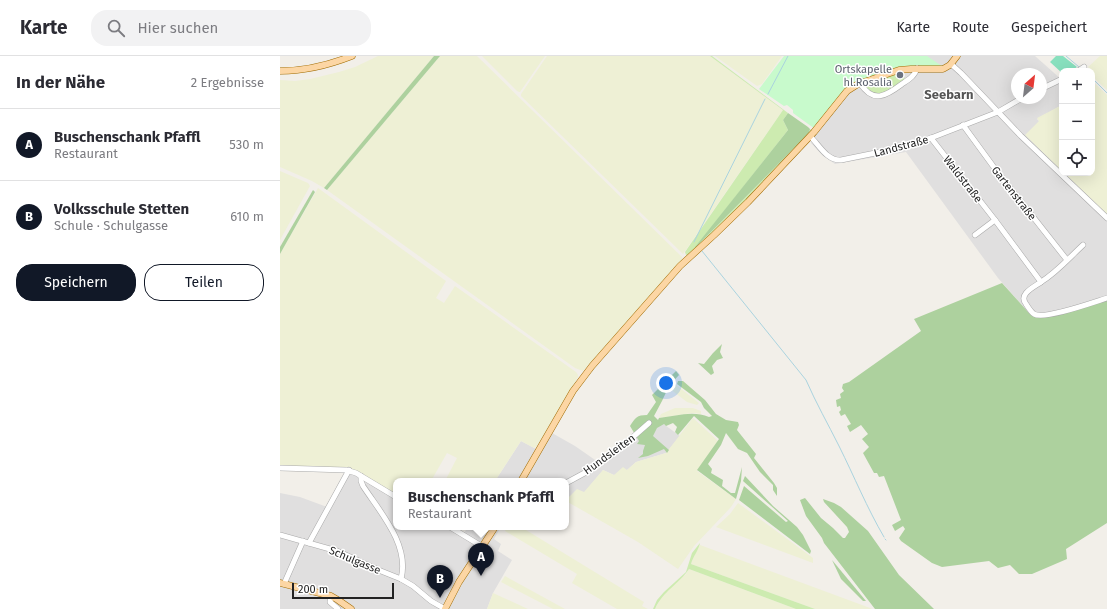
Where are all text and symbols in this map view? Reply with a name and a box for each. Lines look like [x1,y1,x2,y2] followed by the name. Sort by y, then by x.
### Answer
[91,10,371,46] search box
[20,16,67,39] text: Karte
[105,17,127,39] icon: search
[137,19,218,37] text: Hier suchen
[896,19,930,36] text: Karte
[952,19,989,36] text: Route
[1011,19,1087,36] text: Gespeichert
[835,63,892,89] place label: Ortskapelle hl.Rosalia
[1011,68,1047,104] north arrow
[1059,68,1095,176] map controls
[1059,68,1095,104] button: +
[895,70,905,80] marker: Ortskapelle hl.Rosalia
[16,72,105,93] text: In der Nähe
[191,75,264,90] text: 2 Ergebnisse
[924,87,974,102] district label: Seebarn
[1059,104,1095,140] button: −
[54,128,201,146] text: Buschenschank Pfaffl
[872,133,930,160] street label: Landstraße
[25,137,33,152] text: A
[229,137,264,152] text: 530 m
[1059,140,1095,176] button: locate
[54,146,118,161] text: Restaurant
[940,153,985,205] street label: Waldstraße
[989,164,1039,223] street label: Gartenstraße
[54,200,189,218] text: Volksschule Stetten
[25,209,33,224] text: B
[230,209,264,224] text: 610 m
[54,218,168,233] text: Schule · Schulgasse
[16,264,136,301] button: Speichern
[144,264,264,301] button: Teilen
[656,373,676,393] your location
[581,431,638,477] street label: Hundsleiten
[393,478,569,530] popup
[408,488,554,506] text: Buschenschank Pfaffl
[408,506,472,521] text: Restaurant
[468,543,494,576] pin: A
[327,544,383,577] street label: Schulgasse
[427,565,453,598] pin: B
[292,581,394,600] scale bar
[298,583,328,596] text: 200 m

